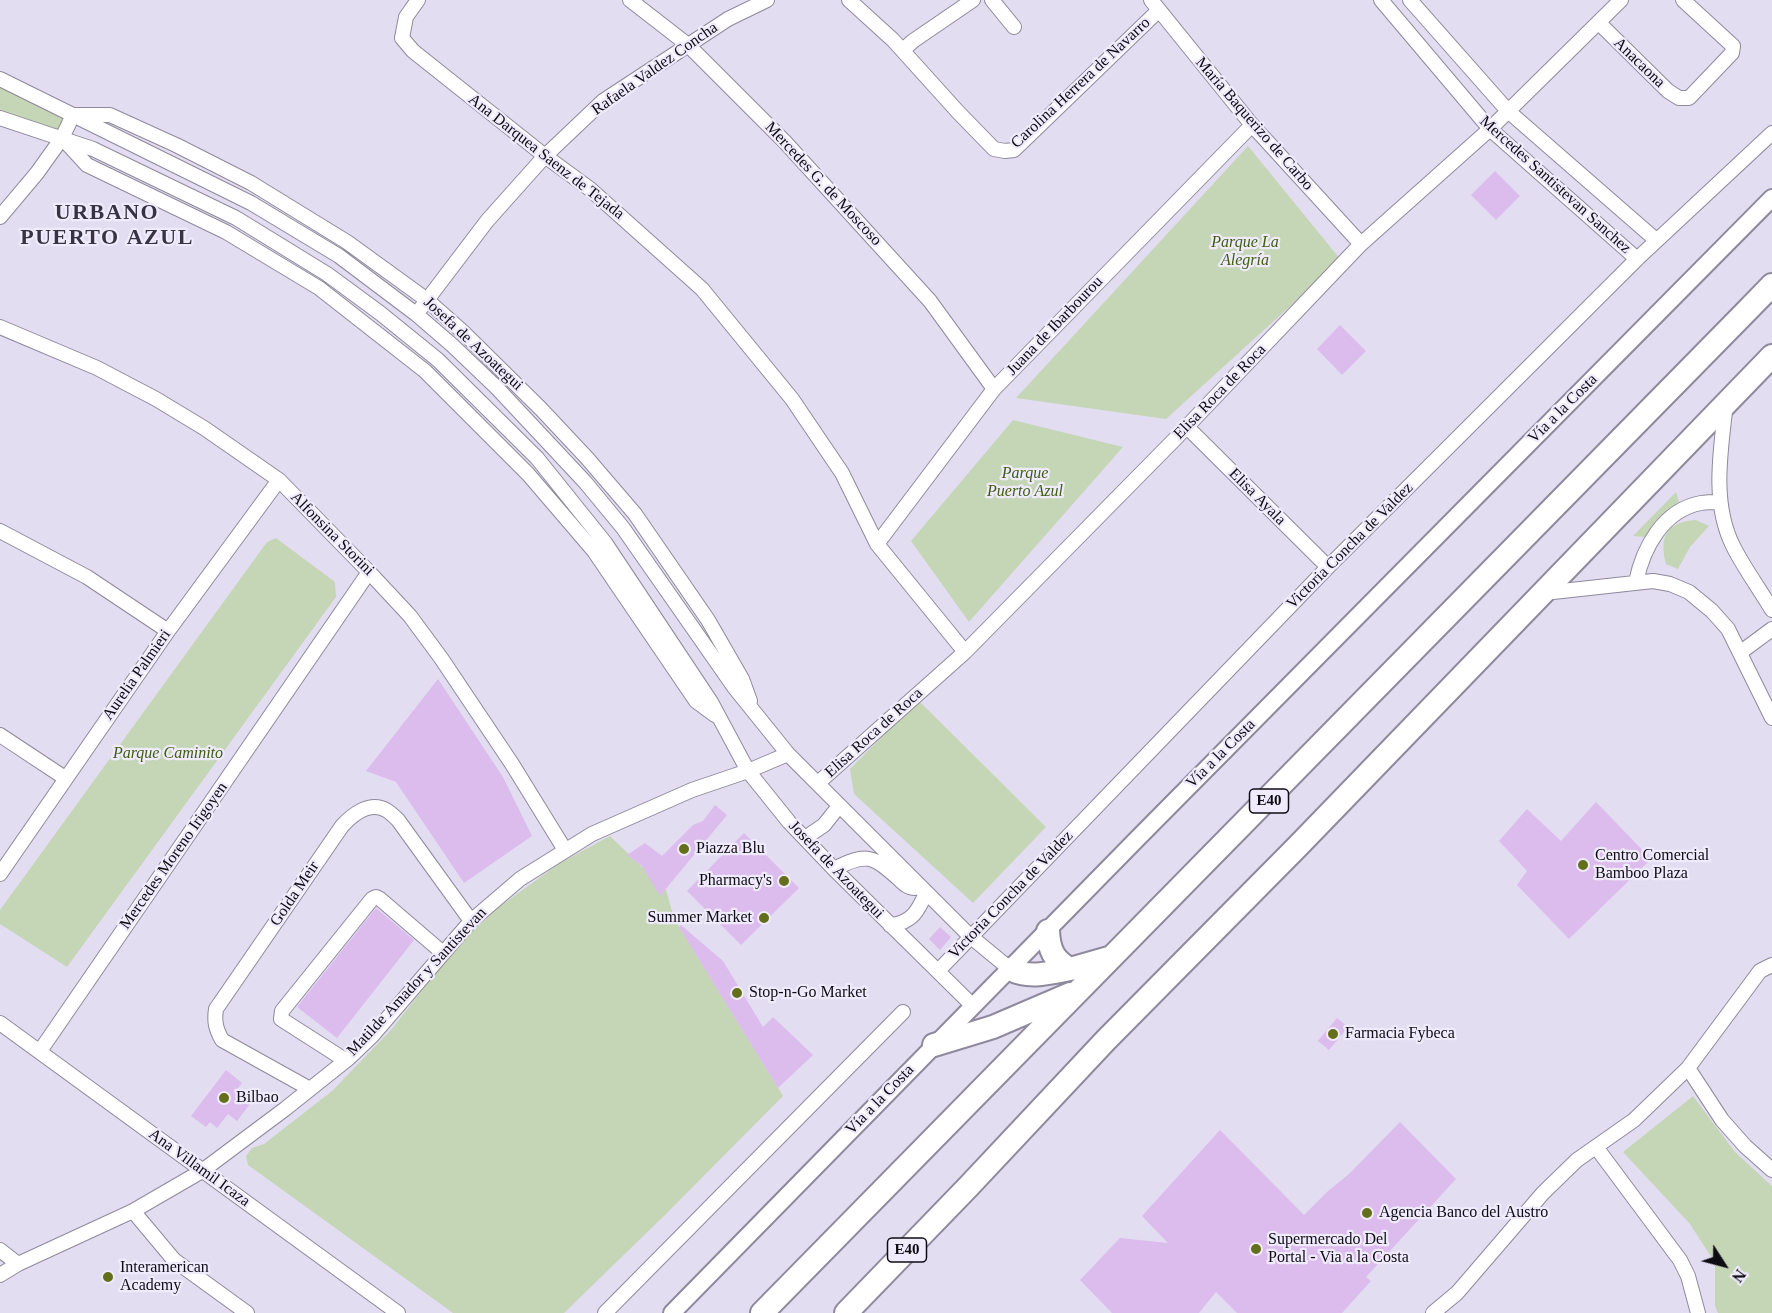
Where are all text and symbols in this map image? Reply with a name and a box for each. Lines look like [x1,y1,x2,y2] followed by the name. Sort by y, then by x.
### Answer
[1007,13,1155,153] street label: Carolina Herrera de Navarro
[588,18,722,120] street label: Rafaela Valdez Concha
[1609,34,1669,92] street label: Anacaona
[1191,53,1317,195] street label: María Baquerizo de Carbo
[464,90,628,224] street label: Ana Darquea Saenz de Tejada
[1475,112,1635,258] street label: Mercedes Santistevan Sanchez
[761,118,885,250] street label: Mercedes G. de Moscoso
[20,200,194,252] district label: URBANO PUERTO AZUL
[1211,233,1279,271] park label: Parque La Alegría
[1003,272,1107,380] street label: Juana de Ibarbourou
[419,293,527,395] street label: Josefa de Azoategui
[1170,340,1270,444] street label: Elisa Roca de Roca
[1524,370,1602,448] street label: Vía a la Costa
[987,464,1063,502] park label: Parque Puerto Azul
[1224,464,1290,530] street label: Elisa Ayala
[1283,479,1417,613] street label: Victoria Concha de Valdez
[286,488,378,580] street label: Alfonsina Storini
[99,626,175,724] street label: Aurelia Palmieri
[821,684,927,782] street label: Elisa Roca de Roca
[1182,715,1260,793] street label: Vía a la Costa
[113,744,223,764] park label: Parque Caminito
[116,779,232,933] street label: Mercedes Moreno Irigoyen
[1250,789,1288,813] road number: E40
[784,817,888,923] street label: Josefa de Azoategui
[945,827,1077,963] street label: Victoria Concha de Valdez
[696,839,765,859] place label: Piazza Blu
[677,842,691,856] marker: Piazza Blu
[1595,846,1709,884] place label: Centro Comercial Bamboo Plaza
[266,858,324,930] street label: Golda Meir
[1576,858,1590,872] marker: Centro Comercial Bamboo Plaza
[699,871,772,891] place label: Pharmacy's
[777,874,791,888] marker: Pharmacy's
[343,904,491,1060] street label: Matilde Amador y Santistevan
[648,908,752,928] place label: Summer Market
[757,911,771,925] marker: Summer Market
[749,983,867,1003] place label: Stop-n-Go Market
[730,986,744,1000] marker: Stop-n-Go Market
[1345,1024,1455,1044] place label: Farmacia Fybeca
[1326,1027,1340,1041] marker: Farmacia Fybeca
[842,1061,918,1139] street label: Vía a la Costa
[236,1088,279,1108] place label: Bilbao
[217,1091,231,1105] marker: Bilbao
[145,1125,253,1211] street label: Ana Villamil Icaza
[1379,1203,1548,1223] place label: Agencia Banco del Austro
[1360,1206,1374,1220] marker: Agencia Banco del Austro
[1268,1230,1409,1268] place label: Supermercado Del Portal - Via a la Costa
[1694,1235,1754,1295] north arrow
[888,1238,926,1262] road number: E40
[1249,1242,1263,1256] marker: Supermercado Del Portal - Via a la Costa
[120,1258,209,1296] place label: Interamerican Academy
[1729,1266,1749,1286] text: N
[101,1270,115,1284] marker: Interamerican Academy

